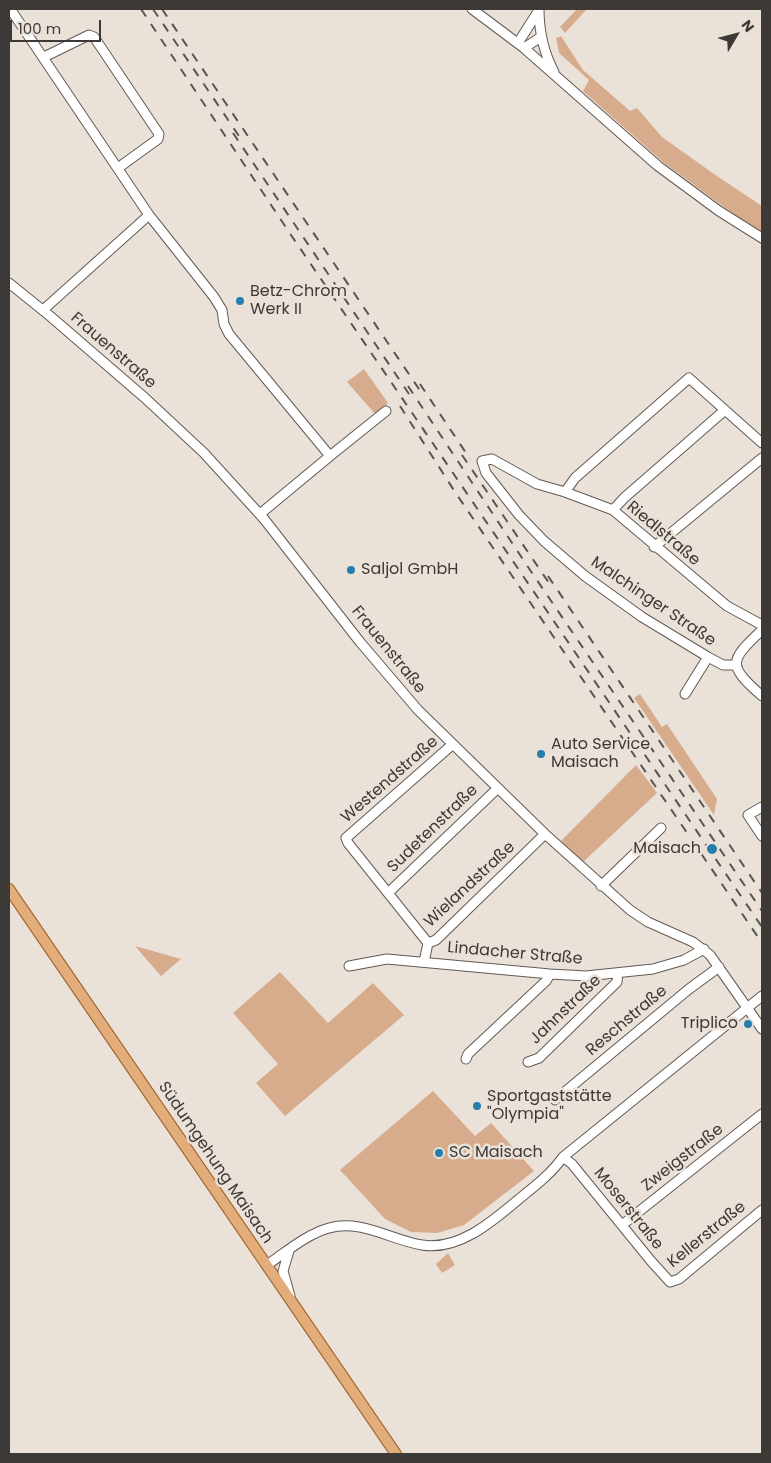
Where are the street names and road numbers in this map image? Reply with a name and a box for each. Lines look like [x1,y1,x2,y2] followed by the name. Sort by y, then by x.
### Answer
[66,309,160,393] street label: Frauenstraße
[622,498,704,570] street label: Riedlstraße
[587,553,719,651] street label: Malchinger Straße
[347,602,429,698] street label: Frauenstraße
[337,733,443,827] street label: Westendstraße
[384,781,482,877] street label: Sudetenstraße
[421,838,519,932] street label: Wielandstraße
[447,939,583,969] street label: Lindacher Straße
[526,971,606,1049] street label: Jahnstraße
[583,982,671,1060] street label: Reschstraße
[154,1078,276,1248] street label: Südumgehung Maisach
[638,1120,728,1196] street label: Zweigstraße
[589,1164,667,1254] street label: Moserstraße
[664,1198,750,1272] street label: Kellerstraße

